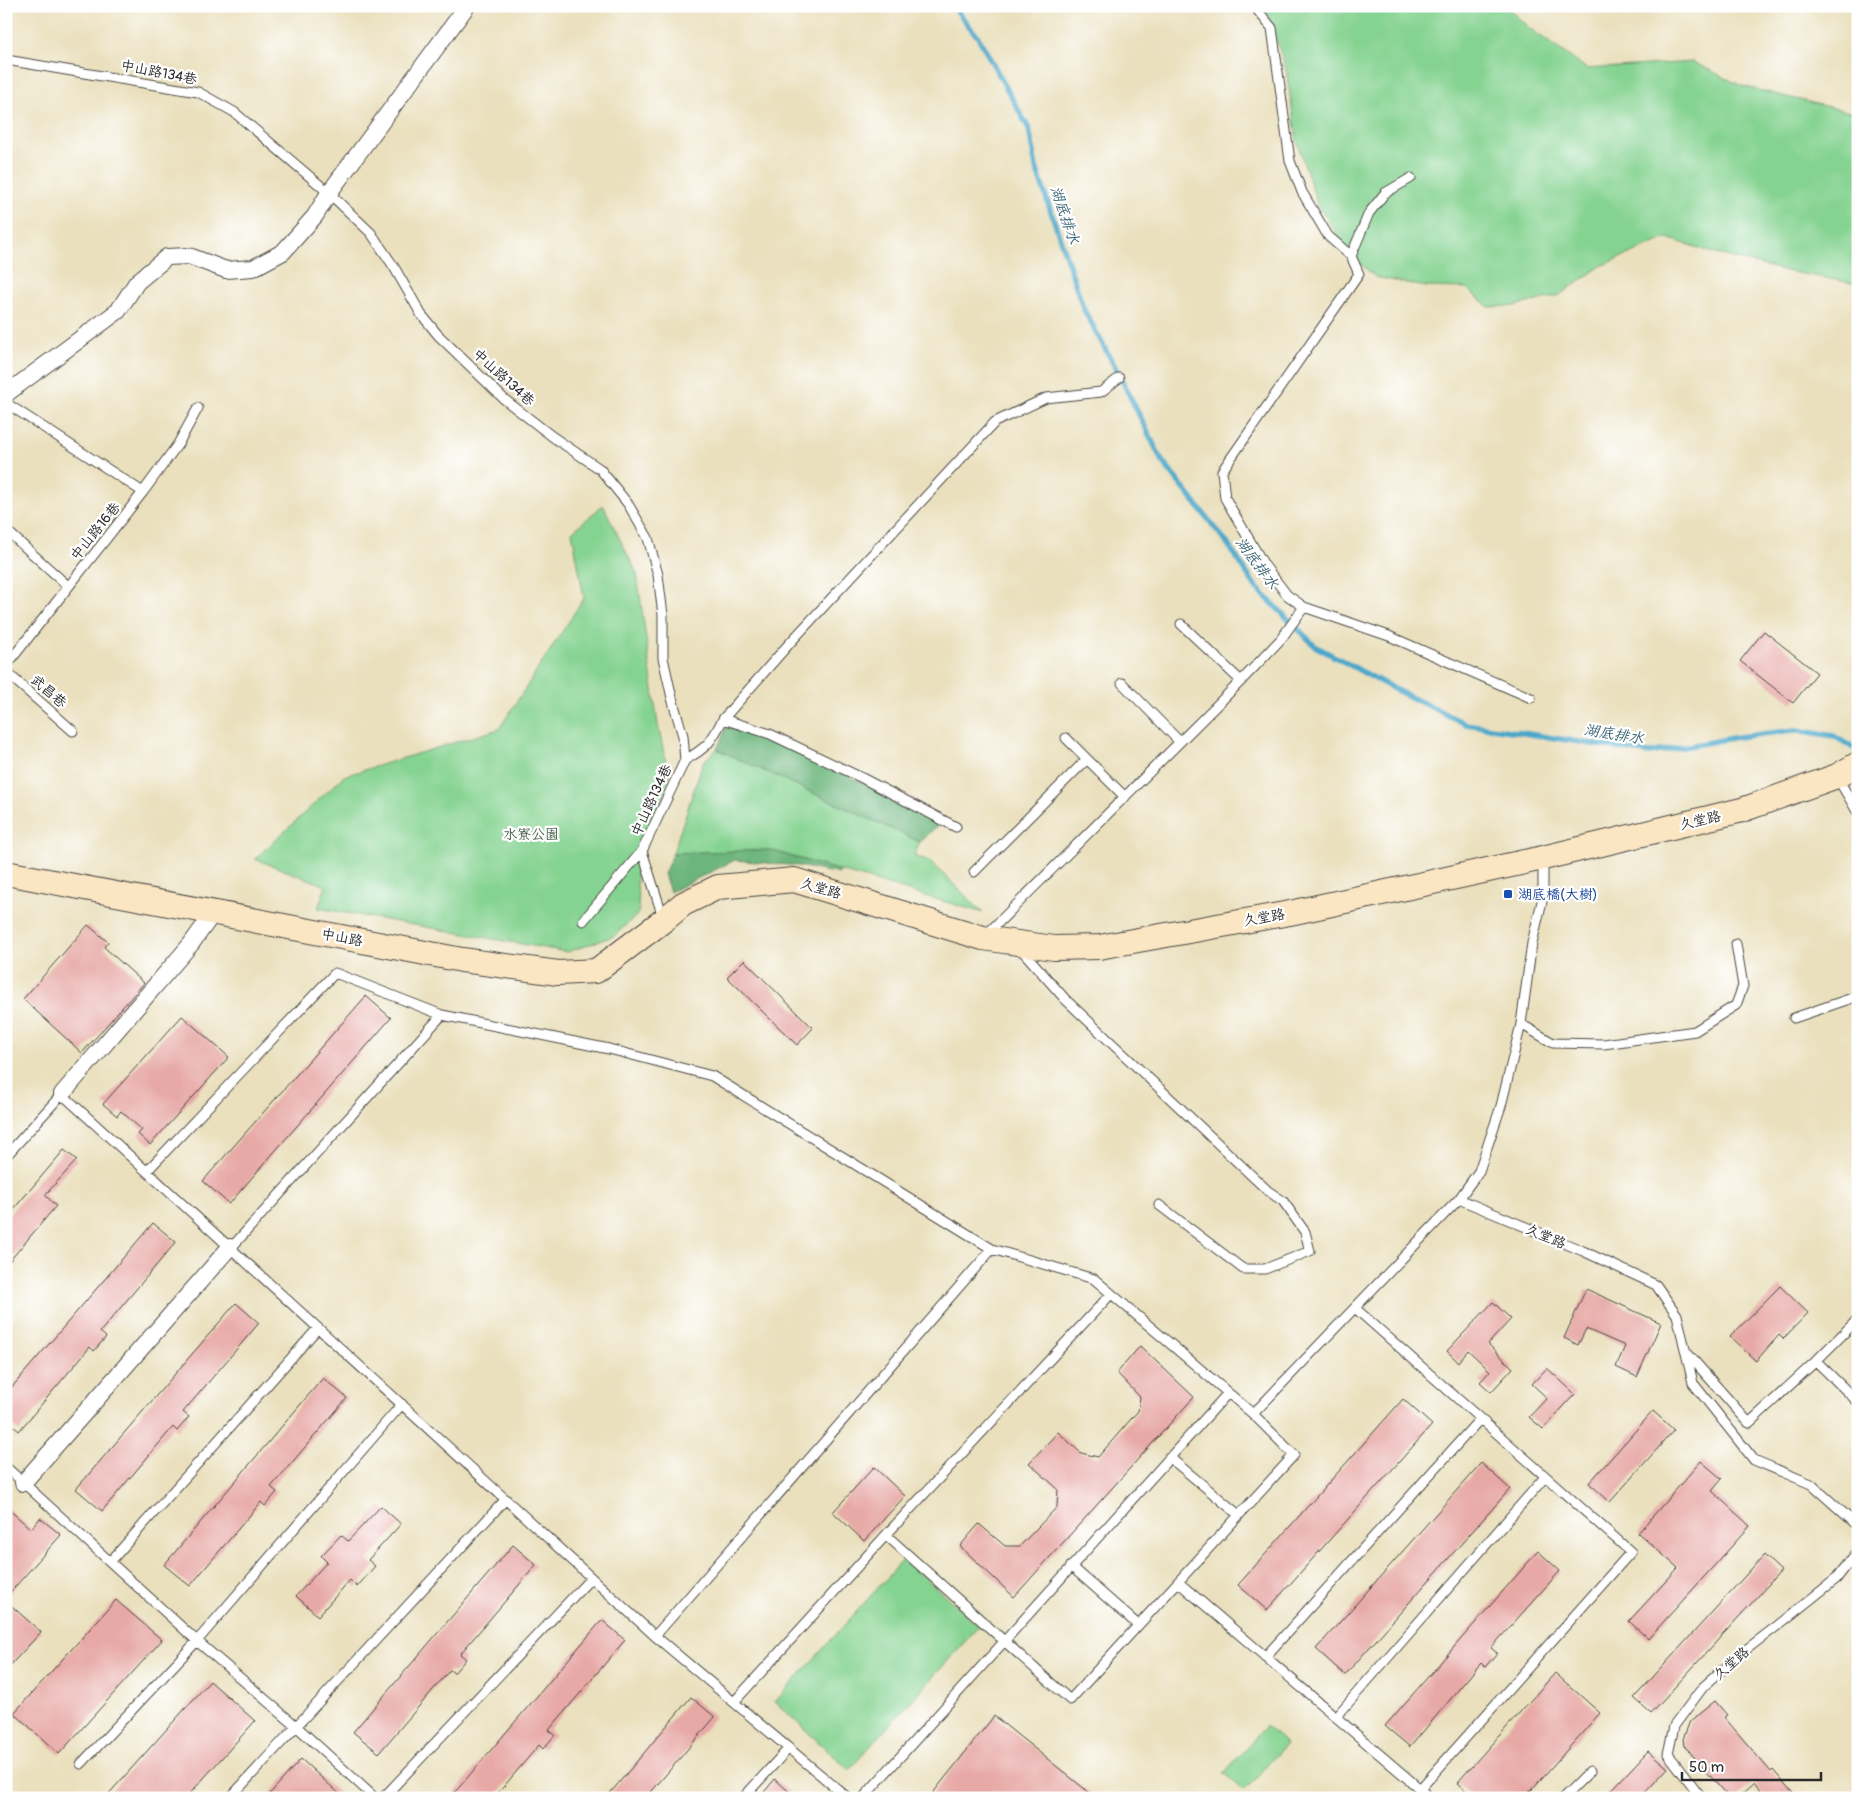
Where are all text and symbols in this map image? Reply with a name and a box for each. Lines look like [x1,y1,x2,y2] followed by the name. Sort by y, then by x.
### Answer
[119,57,199,88] street label: 中山路134巷
[1046,184,1084,248] water label: 湖底排水
[469,345,539,410] street label: 中山路134巷
[67,498,125,564] street label: 中山路16巷
[1231,534,1283,594] water label: 湖底排水
[27,671,71,712] street label: 武昌巷
[1583,720,1646,749] water label: 湖底排水
[627,761,676,839] street label: 中山路134巷
[1678,807,1722,833] street label: 久堂路
[503,826,559,843] park label: 水寮公園
[798,875,843,902] street label: 久堂路
[1518,886,1597,903] place label: 湖底橋(大樹)
[1502,888,1514,900] marker: 湖底橋(大樹)
[1242,905,1286,930] street label: 久堂路
[320,925,364,950] street label: 中山路
[1523,1220,1568,1252] street label: 久堂路
[1710,1643,1753,1684] street label: 久堂路
[1682,1749,1820,1781] scale bar
[1689,1758,1724,1777] text: 50 m

